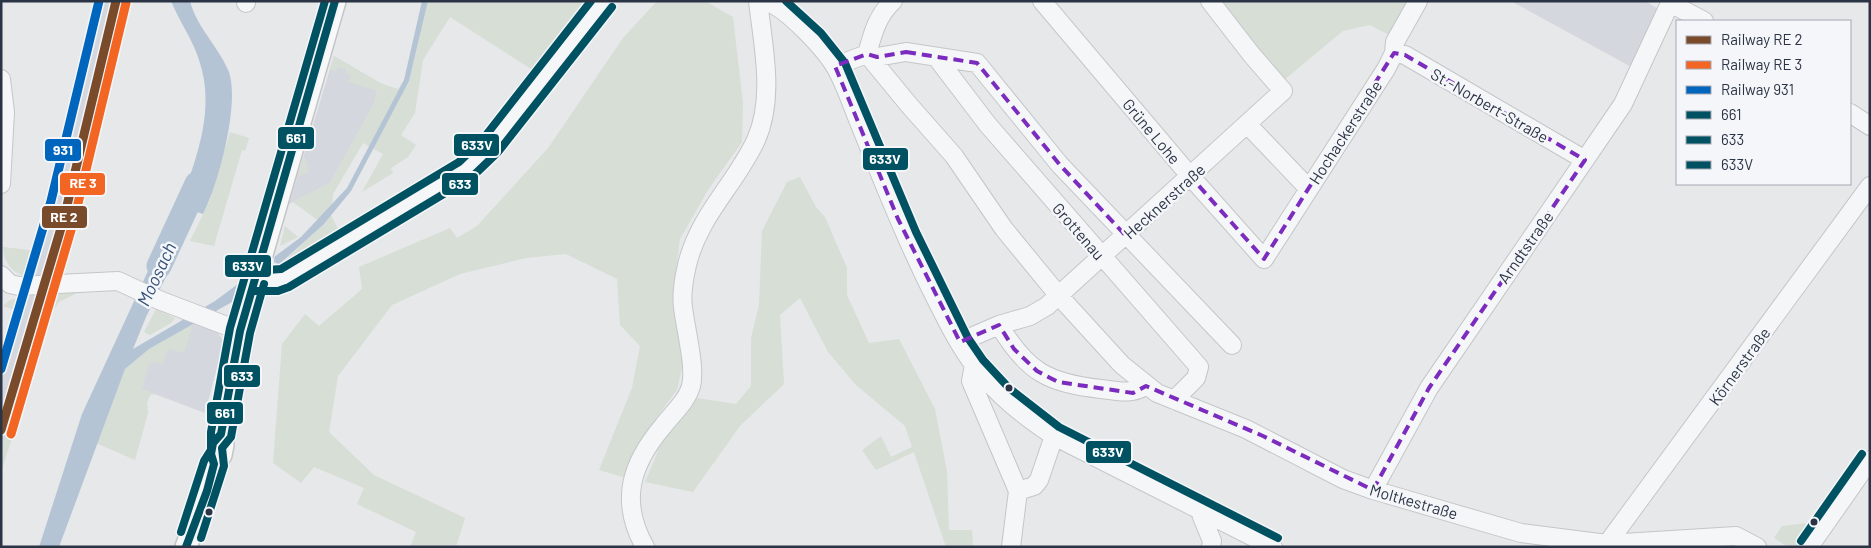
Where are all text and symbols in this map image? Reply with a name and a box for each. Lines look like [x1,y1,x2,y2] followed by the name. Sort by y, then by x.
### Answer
[1676,20,1851,185] legend
[1721,30,1803,48] text: Railway RE 2
[1721,55,1802,73] text: Railway RE 3
[1428,64,1552,146] street label: St.-Norbert-Straße
[1304,77,1386,187] street label: Hochackerstraße
[1721,80,1794,98] text: Railway 931
[1119,94,1185,168] street label: Grüne Lohe
[1721,105,1741,123] text: 661
[277,126,315,150] line badge: 661
[286,129,306,146] text: 661
[1721,130,1744,148] text: 633
[453,133,500,157] line badge: 633V
[461,136,493,153] text: 633V
[44,138,82,162] line badge: 931
[53,141,73,158] text: 931
[862,147,909,171] line badge: 633V
[869,150,901,167] text: 633V
[1721,155,1753,173] text: 633V
[1119,159,1209,243] street label: Hecknerstraße
[59,172,106,196] line badge: RE 3
[441,172,479,196] line badge: 633
[69,174,97,191] text: RE 3
[449,175,471,192] text: 633
[1049,199,1109,263] street label: Grottenau
[41,205,88,229] line badge: RE 2
[1493,207,1557,287] street label: Arndtstraße
[50,208,78,225] text: RE 2
[132,239,180,309] water label: Moosach
[224,254,272,278] line badge: 633V
[232,257,264,274] text: 633V
[1704,323,1774,409] street label: Körnerstraße
[223,364,261,388] line badge: 633
[231,367,253,384] text: 633
[1004,383,1014,393] unlabelled marker
[206,401,244,425] line badge: 661
[215,404,235,421] text: 661
[1085,440,1132,464] line badge: 633V
[1092,443,1124,460] text: 633V
[1368,479,1460,523] street label: Moltkestraße
[204,507,214,517] unlabelled marker
[1809,517,1819,527] unlabelled marker

